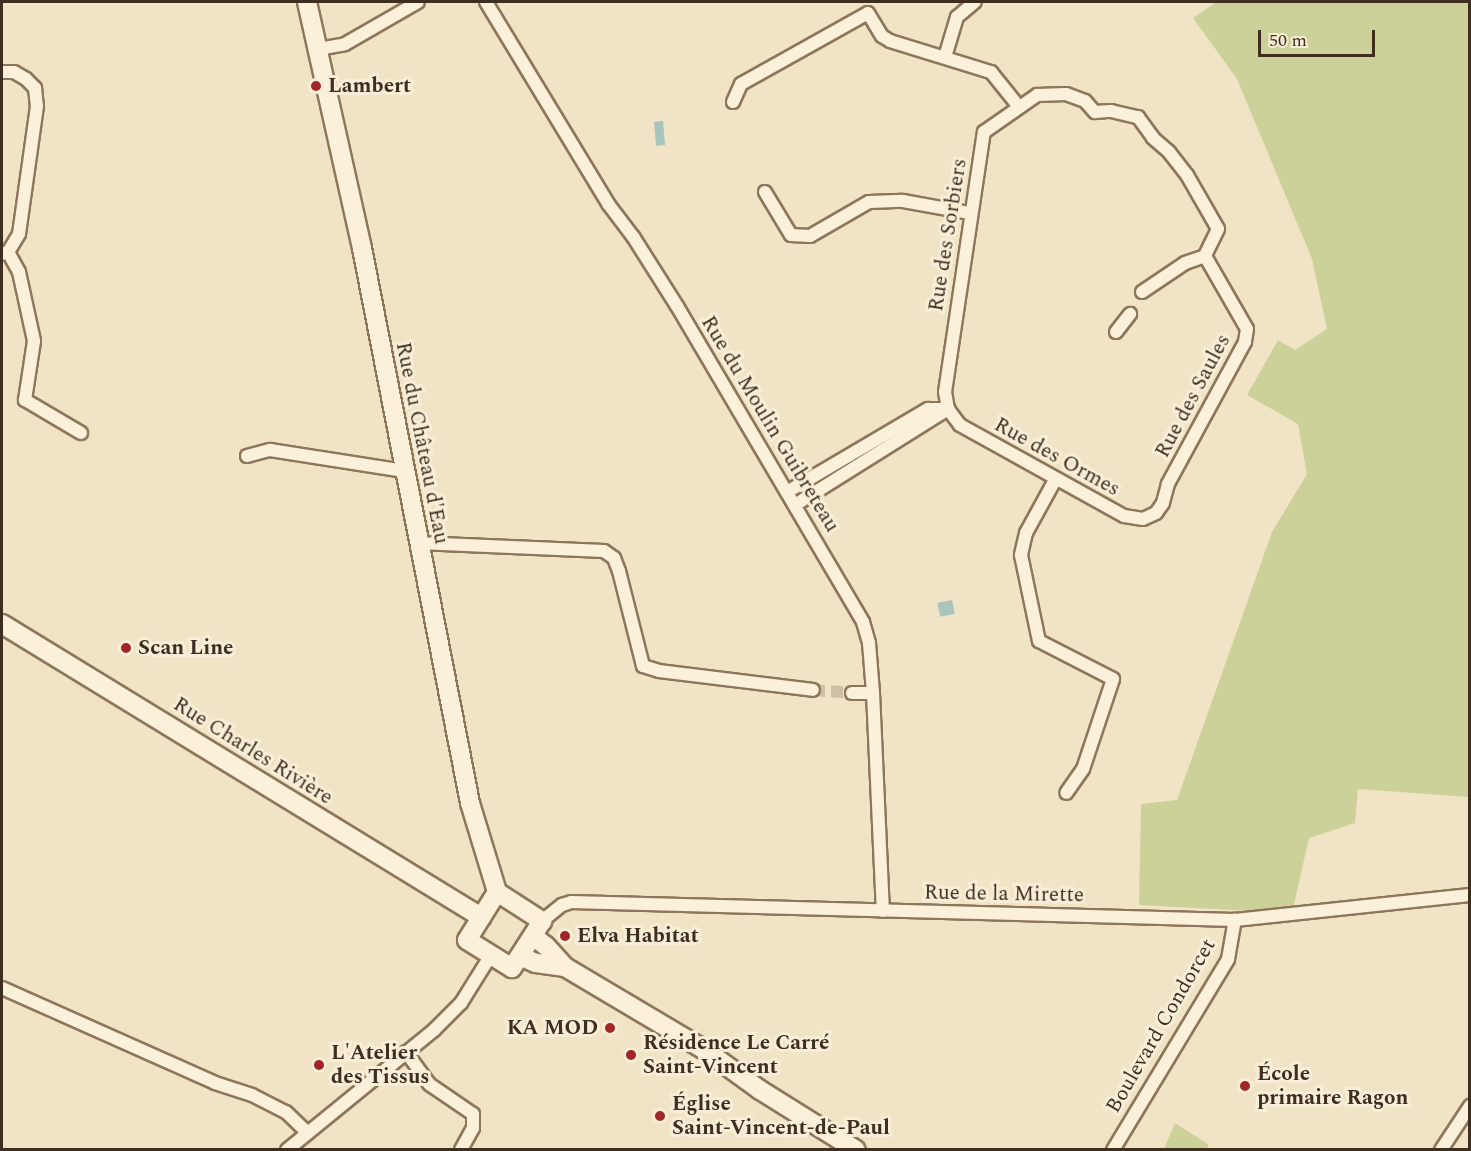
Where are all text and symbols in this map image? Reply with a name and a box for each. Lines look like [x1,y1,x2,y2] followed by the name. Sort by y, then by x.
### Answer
[1261,18,1378,56] scale bar
[1269,27,1307,54] text: 50 m
[328,73,411,99] place label: Lambert
[309,79,323,93] marker: Lambert
[923,157,973,313] street label: Rue des Sorbiers
[695,311,845,537] street label: Rue du Moulin Guibreteau
[1150,330,1236,462] street label: Rue des Saules
[390,340,454,546] street label: Rue du Château d'Eau
[990,412,1124,502] street label: Rue des Ormes
[138,635,234,661] place label: Scan Line
[119,641,133,655] marker: Scan Line
[169,692,337,810] street label: Rue Charles Rivière
[924,880,1084,908] street label: Rue de la Mirette
[577,923,699,949] place label: Elva Habitat
[558,929,572,943] marker: Elva Habitat
[1101,934,1221,1118] street label: Boulevard Condorcet
[507,1015,598,1041] place label: KA MOD
[603,1021,617,1035] marker: KA MOD
[643,1030,829,1080] place label: Résidence Le Carré Saint-Vincent
[331,1040,430,1090] place label: L'Atelier des Tissus
[624,1048,638,1062] marker: Résidence Le Carré Saint-Vincent
[312,1058,326,1072] marker: L'Atelier des Tissus
[1257,1061,1408,1111] place label: École primaire Ragon
[1238,1079,1252,1093] marker: École primaire Ragon
[672,1091,890,1141] place label: Église Saint-Vincent-de-Paul
[653,1109,667,1123] marker: Église Saint-Vincent-de-Paul

